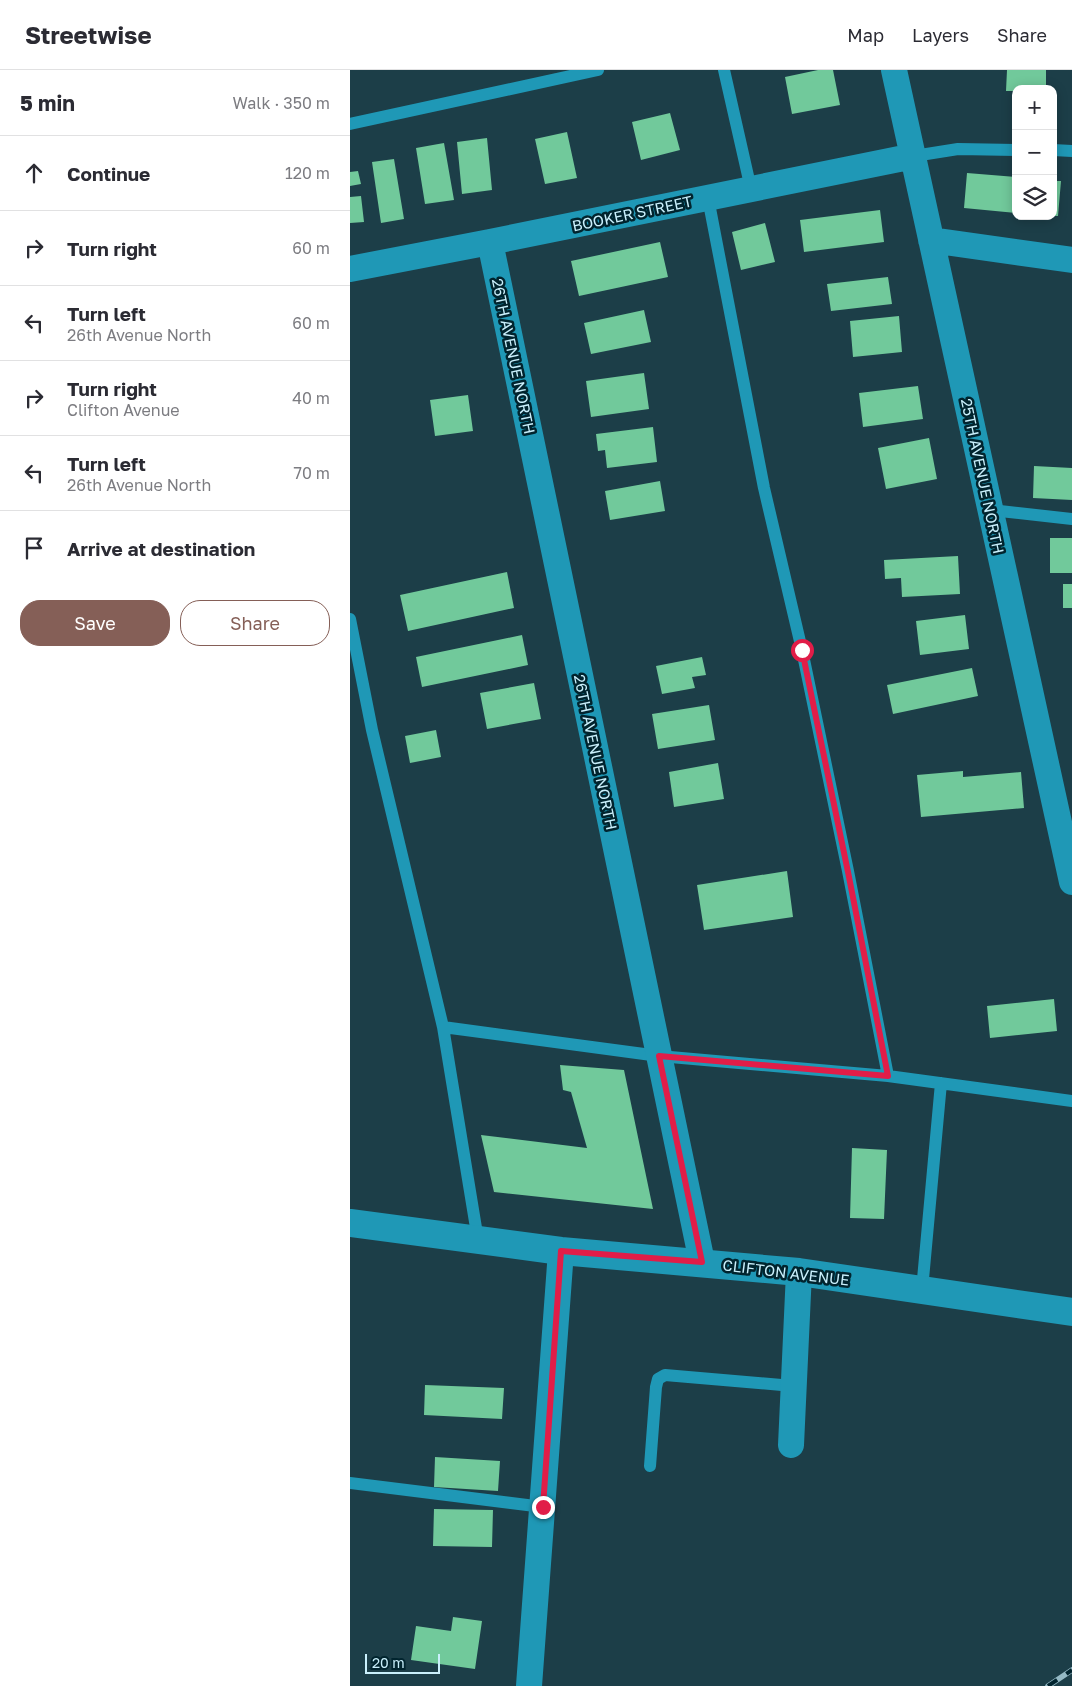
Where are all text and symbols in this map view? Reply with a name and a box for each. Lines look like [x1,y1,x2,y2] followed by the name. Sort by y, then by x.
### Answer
[25,20,152,49] text: Streetwise
[847,24,884,46] text: Map
[912,24,969,46] text: Layers
[997,24,1047,46] text: Share
[1012,85,1057,220] map controls
[1012,85,1057,130] button: +
[20,90,75,116] text: 5 min
[233,93,330,113] text: Walk · 350 m
[1012,130,1057,175] button: −
[20,159,48,187] icon: ahead
[67,162,150,185] text: Continue
[285,163,330,183] text: 120 m
[1012,175,1057,220] button: layers
[570,191,694,235] street label: BOOKER STREET
[20,234,48,262] icon: right
[67,237,157,260] text: Turn right
[292,238,330,258] text: 60 m
[489,277,539,435] street label: 26TH AVENUE NORTH
[67,302,146,325] text: Turn left
[20,309,48,337] icon: left
[292,313,330,333] text: 60 m
[67,325,211,345] text: 26th Avenue North
[67,377,157,400] text: Turn right
[20,384,48,412] icon: right
[292,388,330,408] text: 40 m
[958,397,1008,555] street label: 25TH AVENUE NORTH
[67,400,180,420] text: Clifton Avenue
[67,452,146,475] text: Turn left
[20,459,48,487] icon: left
[293,463,330,483] text: 70 m
[67,475,211,495] text: 26th Avenue North
[20,534,48,562] icon: arrive
[67,537,255,560] text: Arrive at destination
[20,600,170,646] button: Save
[180,600,330,646] button: Share
[791,639,814,662] route start
[571,673,621,831] street label: 26TH AVENUE NORTH
[722,1255,850,1289] street label: CLIFTON AVENUE
[532,1496,555,1519] route end
[365,1651,440,1674] scale bar
[372,1654,405,1671] text: 20 m

